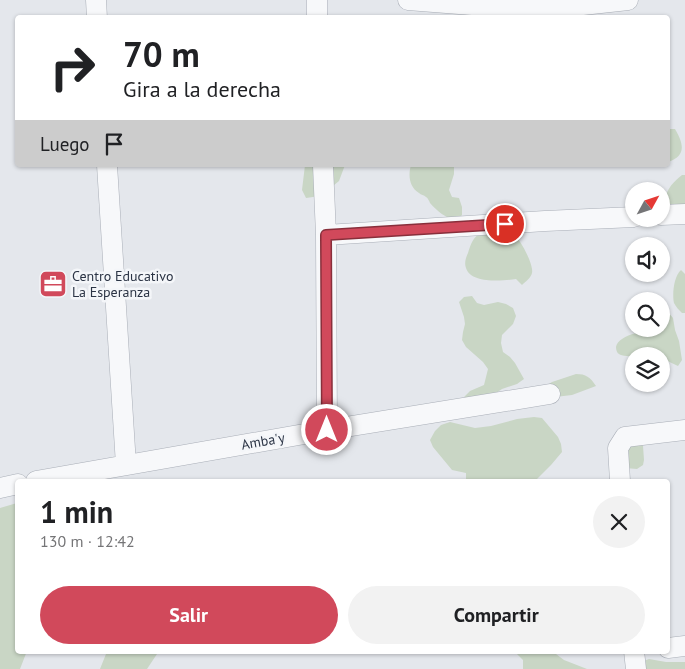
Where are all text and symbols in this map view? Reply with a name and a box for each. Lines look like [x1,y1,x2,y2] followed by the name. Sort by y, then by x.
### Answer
[123,31,200,77] text: 70 m
[40,35,105,100] icon: right
[123,75,281,103] text: Gira a la derecha
[100,130,128,158] icon: arrive
[40,132,90,156] text: Luego
[625,182,670,228] north arrow
[625,182,670,392] map controls
[484,203,526,245] pin
[491,210,519,238] icon: arrive
[625,237,670,282] button: sound
[72,267,173,301] place label: Centro Educativo La Esperanza
[38,269,68,299] office icon: Centro Educativo La Esperanza
[625,292,670,337] button: search
[625,347,670,392] button: layers
[300,403,352,455] position arrow
[240,428,287,454] street label: Amba'y
[40,492,113,531] text: 1 min
[593,496,645,548] button: close
[40,531,135,551] text: 130 m · 12:42
[40,586,338,644] button: Salir
[348,586,645,644] button: Compartir

